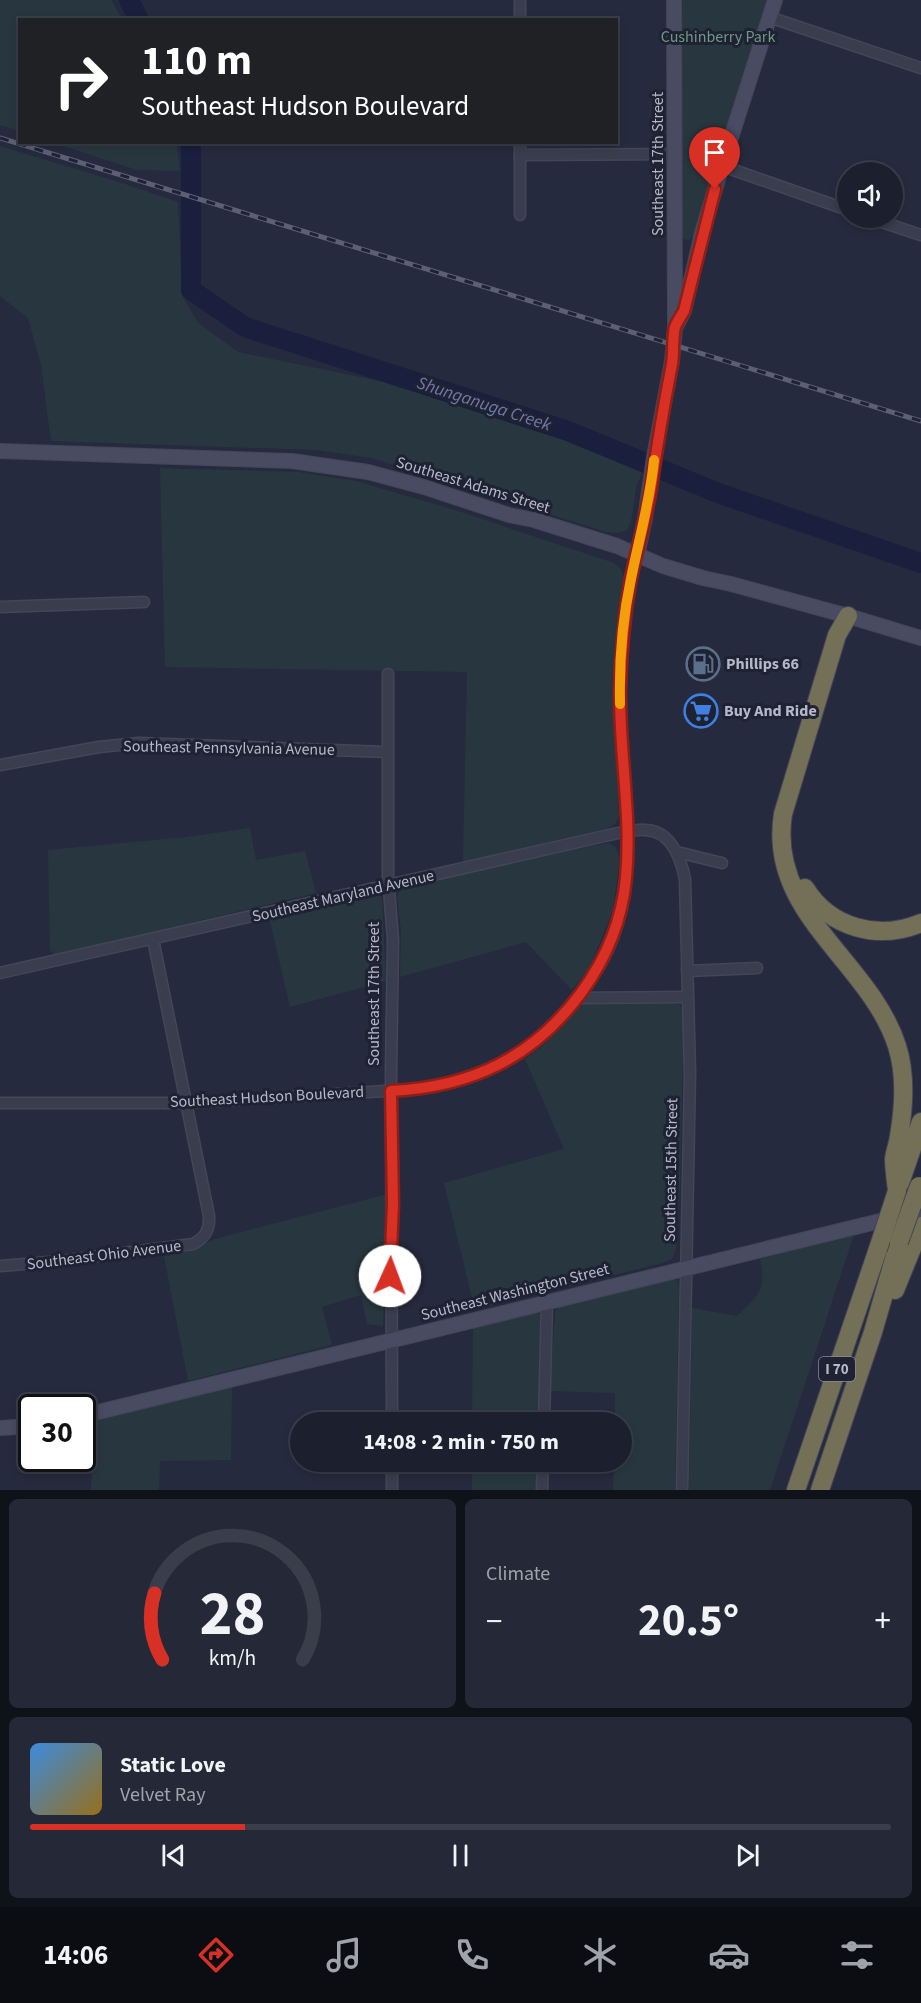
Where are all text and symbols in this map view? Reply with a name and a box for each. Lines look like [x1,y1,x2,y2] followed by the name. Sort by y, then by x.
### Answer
[661,26,775,48] park label: Cushinberry Park
[141,31,252,91] text: 110 m
[42,42,120,120] icon: right
[141,87,469,126] text: Southeast Hudson Boulevard
[647,91,669,236] street label: Southeast 17th Street
[689,127,740,189] pin
[698,136,731,169] icon: arrive
[837,162,903,228] map controls
[837,162,903,228] button: sound
[414,370,555,438] water label: Shunganuga Creek
[393,451,553,519] street label: Southeast Adams Street
[685,646,721,682] fuel station icon: Phillips 66
[726,653,799,675] place label: Phillips 66
[683,693,719,729] supermarket icon: Buy And Ride
[724,700,817,722] place label: Buy And Ride
[123,735,335,761] street label: Southeast Pennsylvania Avenue
[250,864,436,928] street label: Southeast Maryland Avenue
[363,921,385,1066] street label: Southeast 17th Street
[169,1081,365,1113] street label: Southeast Hudson Boulevard
[659,1097,683,1242] street label: Southeast 15th Street
[26,1235,182,1275] street label: Southeast Ohio Avenue
[358,1244,422,1308] position arrow
[419,1258,612,1326] street label: Southeast Washington Street
[819,1357,855,1381] road number: I 70
[18,1394,96,1472] speed limit sign: 30
[363,1426,559,1458] text: 14:08 · 2 min · 750 m
[486,1560,550,1588] text: Climate
[200,1570,265,1659] text: 28
[638,1589,739,1653] text: 20.5°
[486,1598,502,1645] text: −
[875,1598,891,1645] text: +
[209,1644,256,1675] text: km/h
[120,1749,226,1781] text: Static Love
[120,1781,206,1809] text: Velvet Ray
[157,1839,190,1872] icon: previous
[444,1839,477,1872] icon: pause
[731,1839,764,1872] icon: next
[195,1934,237,1976] icon: directions
[323,1934,365,1976] icon: music
[451,1934,493,1976] icon: phone
[579,1934,621,1976] icon: climate
[708,1934,750,1976] icon: car
[836,1934,878,1976] icon: filters
[43,1936,108,1975] text: 14:06

